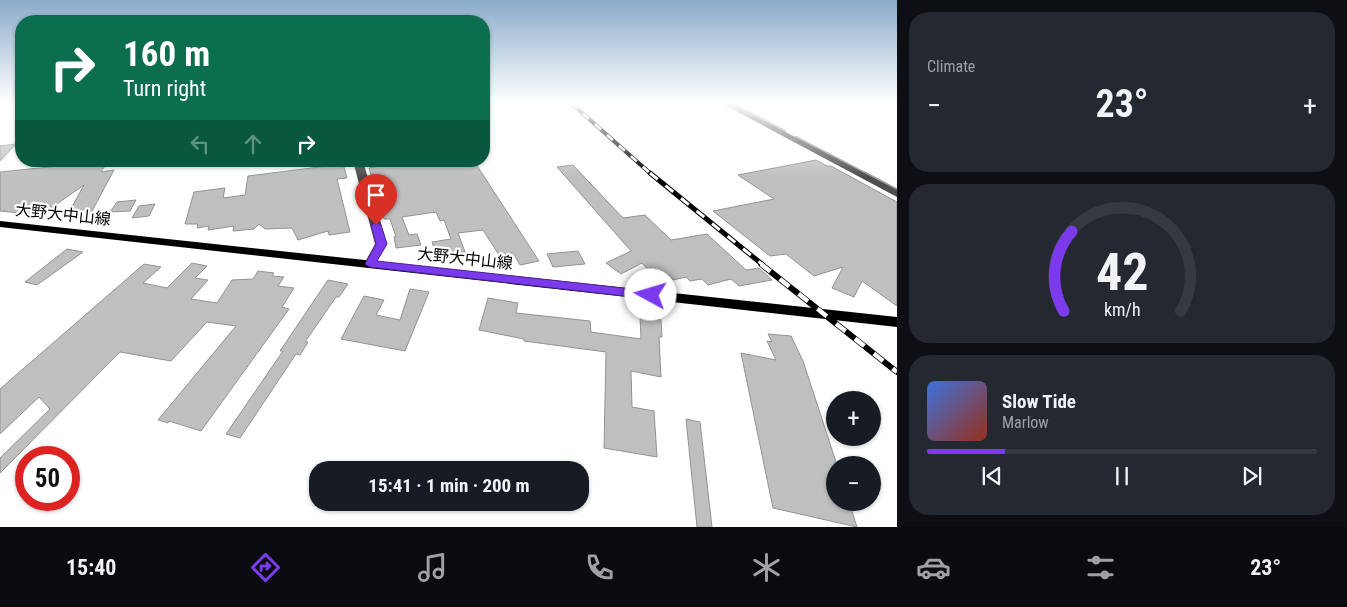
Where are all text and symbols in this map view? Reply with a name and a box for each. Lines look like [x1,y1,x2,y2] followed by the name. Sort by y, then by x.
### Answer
[123,34,210,75] text: 160 m
[40,35,105,100] icon: right
[927,57,975,76] text: Climate
[123,76,206,101] text: Turn right
[1095,82,1149,126] text: 23°
[927,89,941,122] text: −
[1303,89,1317,122] text: +
[186,130,214,158] icon: left
[239,130,267,158] icon: ahead
[292,130,320,158] icon: right
[355,174,397,225] pin
[362,181,390,209] icon: arrive
[14,200,112,229] street label: 大野大中山線
[1096,242,1148,303] text: 42
[416,244,514,273] street label: 大野大中山線
[624,268,676,320] position arrow
[1104,299,1140,320] text: km/h
[1002,390,1076,413] text: Slow Tide
[826,391,881,511] map controls
[826,391,881,446] button: +
[1002,413,1049,432] text: Marlow
[15,446,80,511] speed limit sign: 50
[826,456,881,511] button: −
[978,462,1006,490] icon: previous
[1108,462,1136,490] icon: pause
[1238,462,1266,490] icon: next
[368,474,530,497] text: 15:41 · 1 min · 200 m
[248,550,283,585] icon: directions
[415,550,450,585] icon: music
[582,550,617,585] icon: phone
[749,550,784,585] icon: climate
[916,550,951,585] icon: car
[1083,550,1118,585] icon: filters
[66,555,116,580] text: 15:40
[1250,555,1281,580] text: 23°

